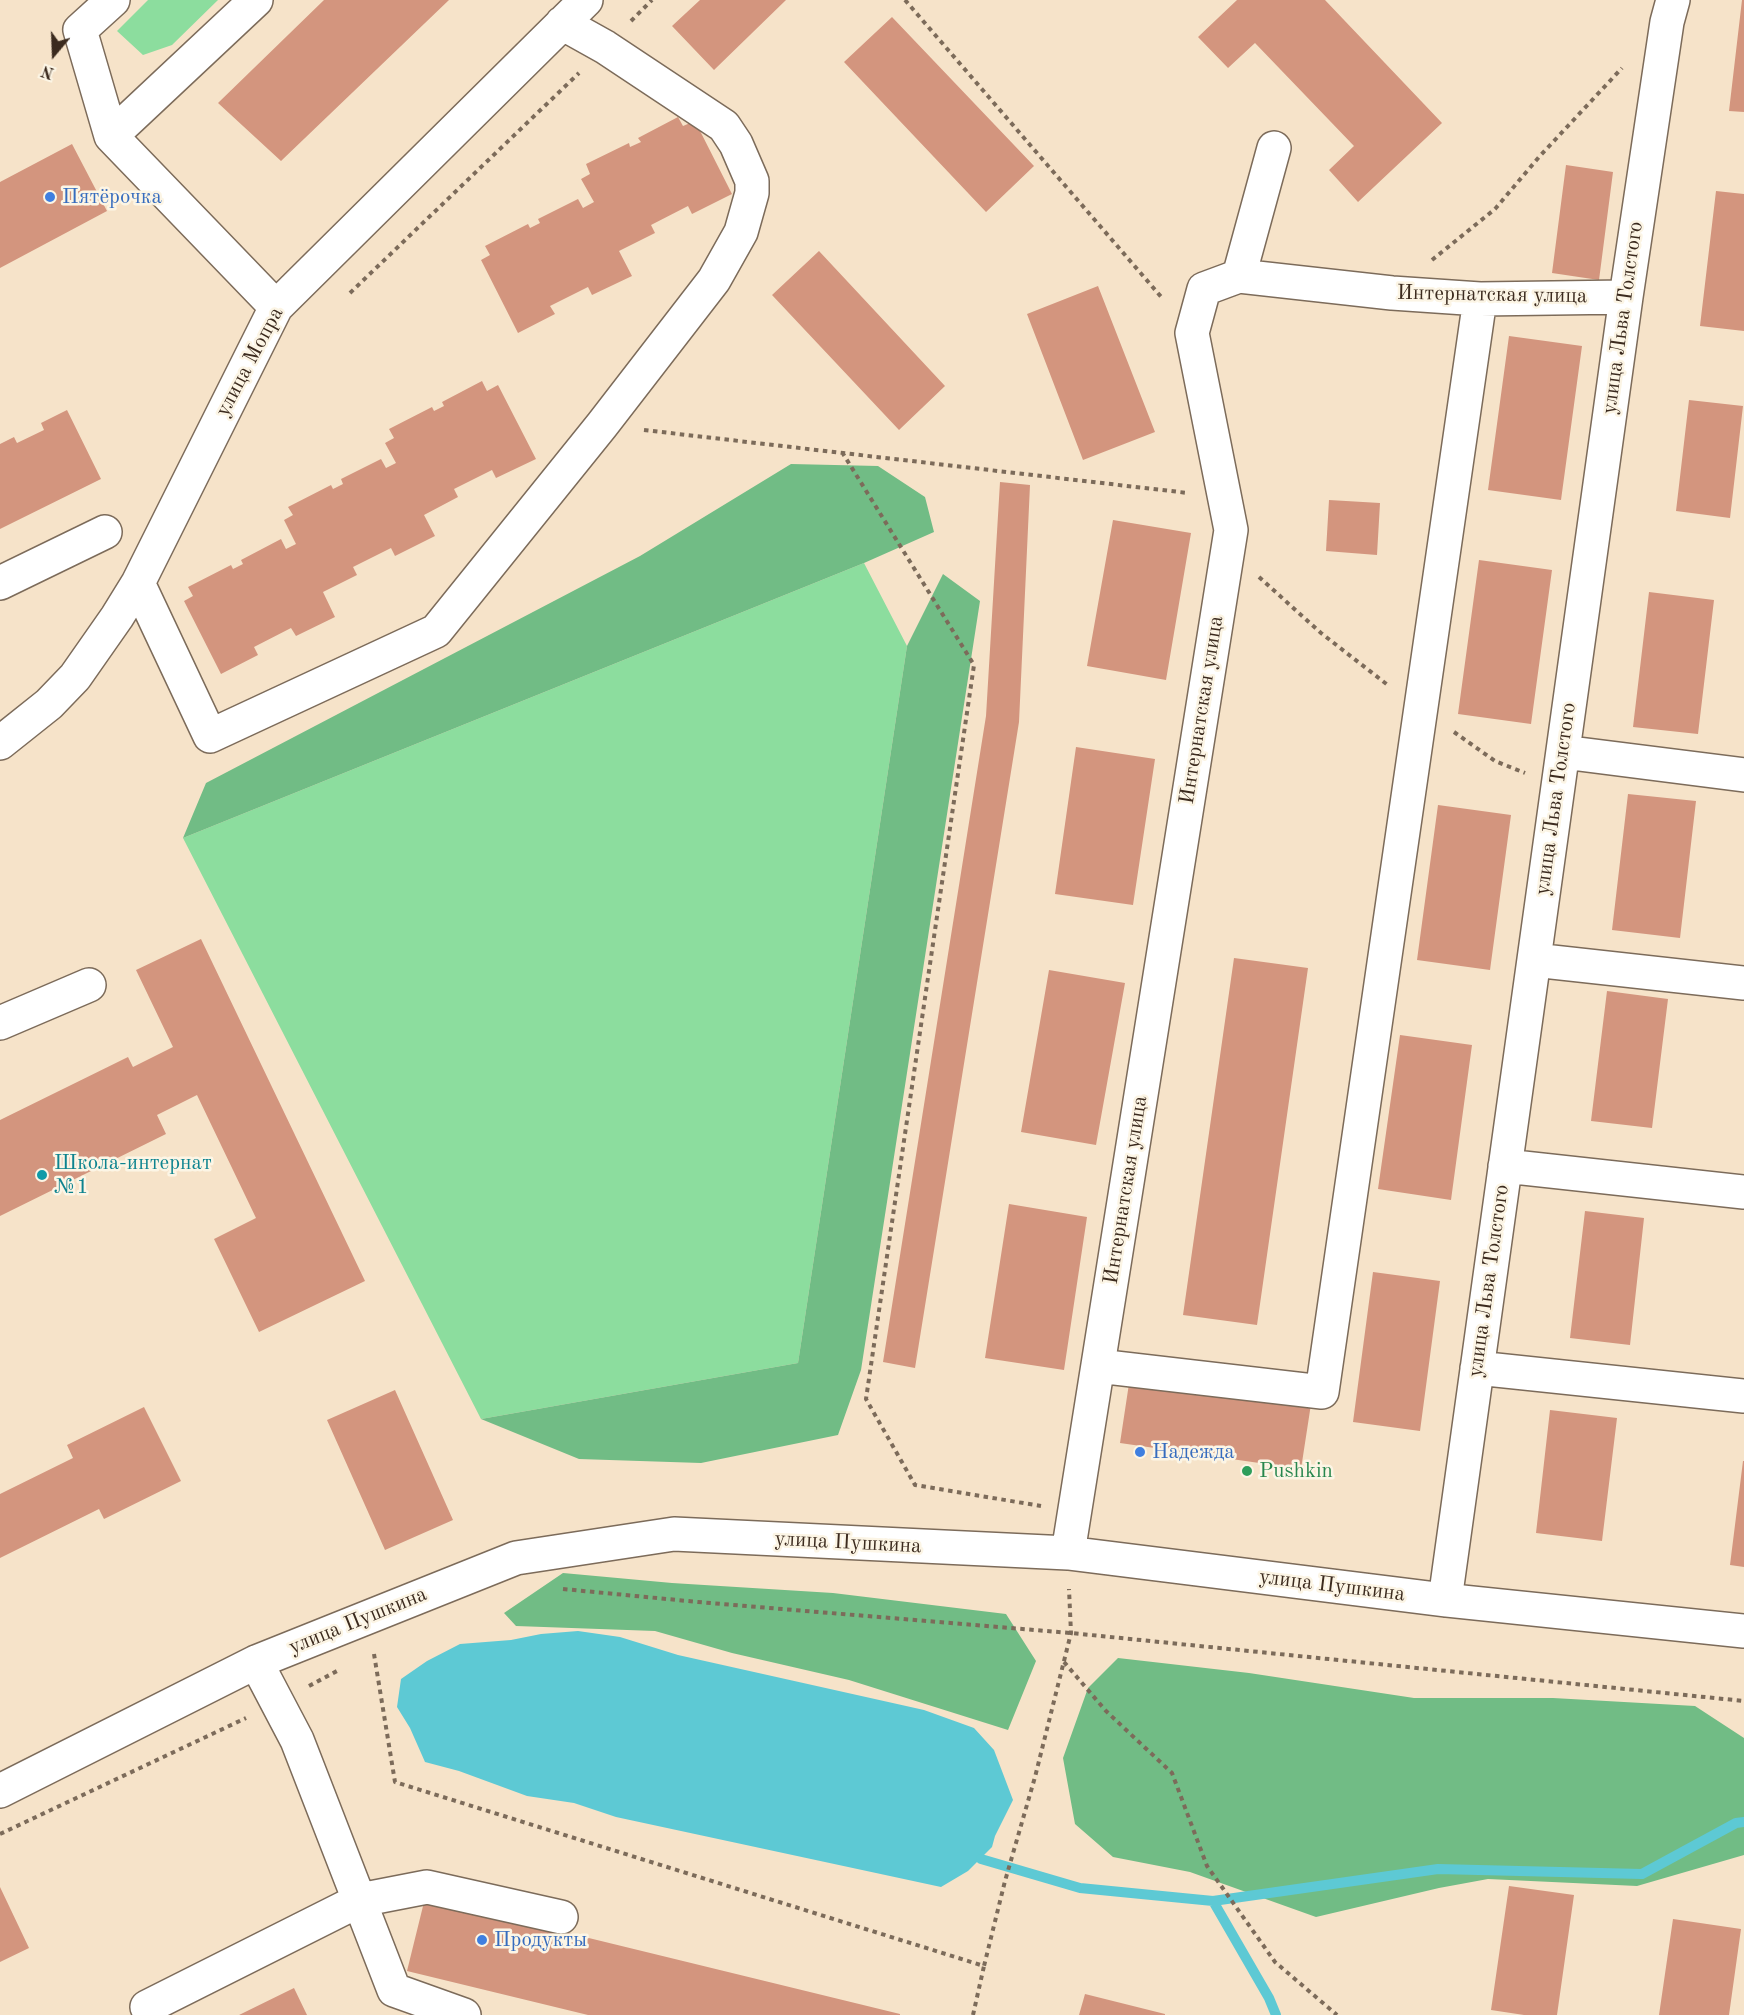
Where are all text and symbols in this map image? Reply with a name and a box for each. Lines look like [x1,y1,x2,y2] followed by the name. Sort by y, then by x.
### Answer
[24,24,84,84] north arrow
[40,61,57,81] text: N
[62,184,162,210] place label: Пятёрочка
[43,190,57,204] marker: Пятёрочка
[1597,220,1649,416] street label: улица Льва Толстого
[1397,281,1587,309] street label: Интернатская улица
[211,303,289,421] street label: улица Мопра
[1175,614,1229,806] street label: Интернатская улица
[1530,701,1582,897] street label: улица Льва Толстого
[1099,1094,1153,1286] street label: Интернатская улица
[54,1150,212,1200] place label: Школа-интернат №1
[35,1168,49,1182] marker: Школа-интернат №1
[1463,1183,1515,1379] street label: улица Льва Толстого
[1152,1439,1235,1465] place label: Надежда
[1133,1445,1147,1459] marker: Надежда
[1259,1458,1333,1484] place label: Pushkin
[1240,1464,1254,1478] marker: Pushkin
[774,1527,922,1559] street label: улица Пушкина
[1258,1565,1406,1607] street label: улица Пушкина
[285,1582,431,1660] street label: улица Пушкина
[494,1927,587,1953] place label: Продукты
[475,1933,489,1947] marker: Продукты

